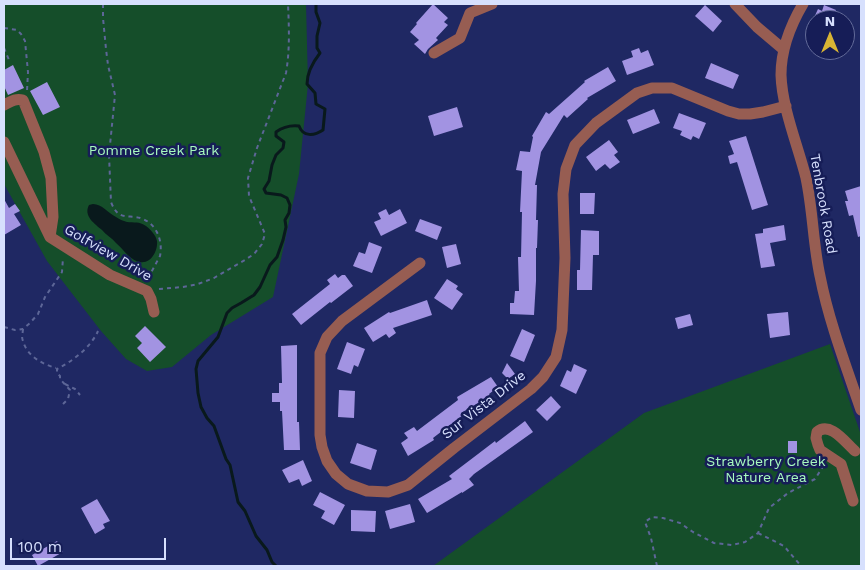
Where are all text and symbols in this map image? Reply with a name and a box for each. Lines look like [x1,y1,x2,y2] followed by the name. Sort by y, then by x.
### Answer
[805,10,855,60] north arrow
[825,13,835,29] text: N
[89,143,219,159] park label: Pomme Creek Park
[806,153,840,255] street label: Tenbrook Road
[61,221,155,285] street label: Golfview Drive
[439,367,529,443] street label: Sur Vista Drive
[706,454,826,487] park label: Strawberry Creek Nature Area
[12,528,169,560] scale bar
[18,538,62,556] text: 100 m

